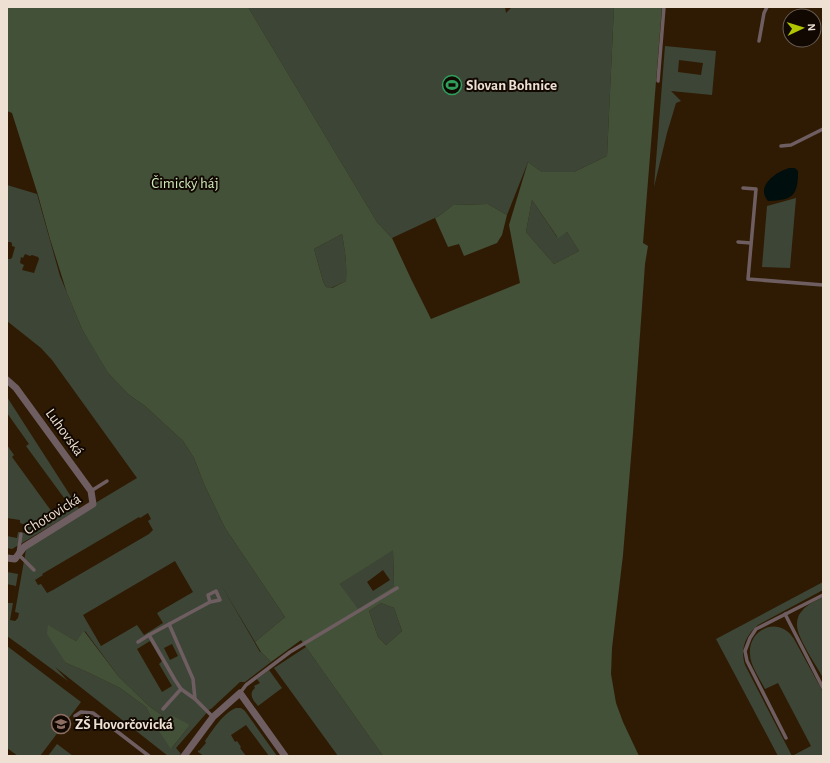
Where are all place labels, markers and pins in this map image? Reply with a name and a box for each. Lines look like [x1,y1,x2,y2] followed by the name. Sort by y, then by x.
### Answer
[441,74,463,96] sports icon: Slovan Bohnice
[466,78,557,93] place label: Slovan Bohnice
[50,713,72,735] school or university icon: ZŠ Hovorčovická
[75,716,173,732] place label: ZŠ Hovorčovická

